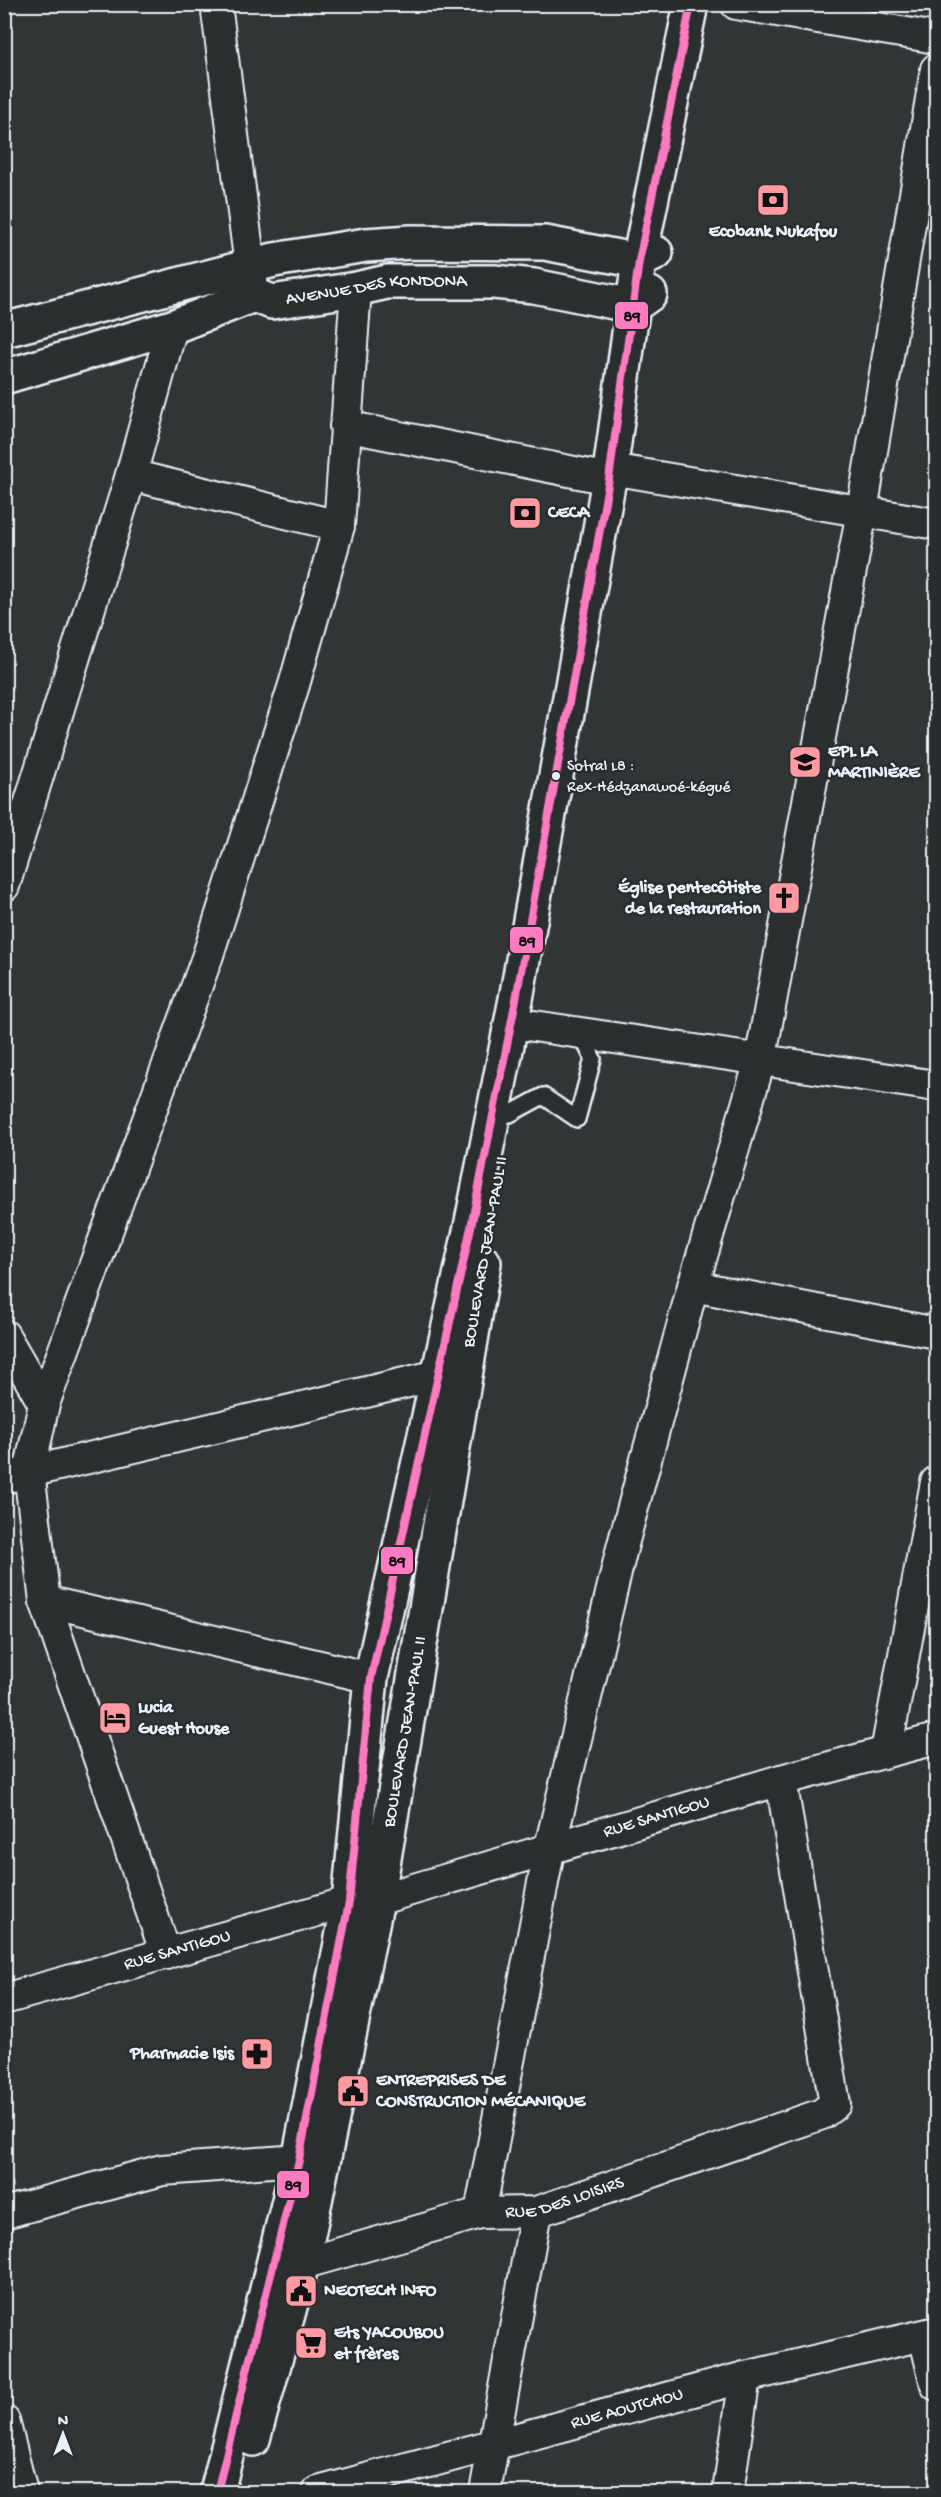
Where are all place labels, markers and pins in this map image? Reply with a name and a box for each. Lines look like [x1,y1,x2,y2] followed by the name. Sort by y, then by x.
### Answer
[755,182,791,218] bank icon: Ecobank Nukafou
[709,222,838,243] place label: Ecobank Nukafou
[507,495,543,531] bank icon: CECA
[547,503,591,524] place label: CECA
[828,742,922,784] place label: EPL LA MARTINIÈRE
[787,744,823,780] school or university icon: EPL LA MARTINIÈRE
[567,758,731,798] place label: Sotral L8 : Rex-Hédzanawoé-kégué
[550,770,562,782] marker: Sotral L8 : Rex-Hédzanawoé-kégué
[618,877,762,920] place label: Église pentecôtiste de la restauration
[766,880,802,916] church icon: Église pentecôtiste de la restauration
[138,1698,230,1740] place label: Lucia Guest House
[97,1700,133,1736] hotel icon: Lucia Guest House
[239,2036,275,2072] pharmacy icon: Pharmacie Isis
[129,2044,235,2065] place label: Pharmacie Isis
[375,2071,587,2113] place label: ENTREPRISES DE CONSTRUCTION MÉCANIQUE
[335,2073,371,2109] public building icon: ENTREPRISES DE CONSTRUCTION MÉCANIQUE
[283,2273,319,2309] public building icon: NEOTECH INFO
[324,2281,437,2302] place label: NEOTECH INFO
[333,2323,444,2365] place label: Ets YACOUBOU et frères
[293,2325,329,2361] supermarket icon: Ets YACOUBOU et frères

